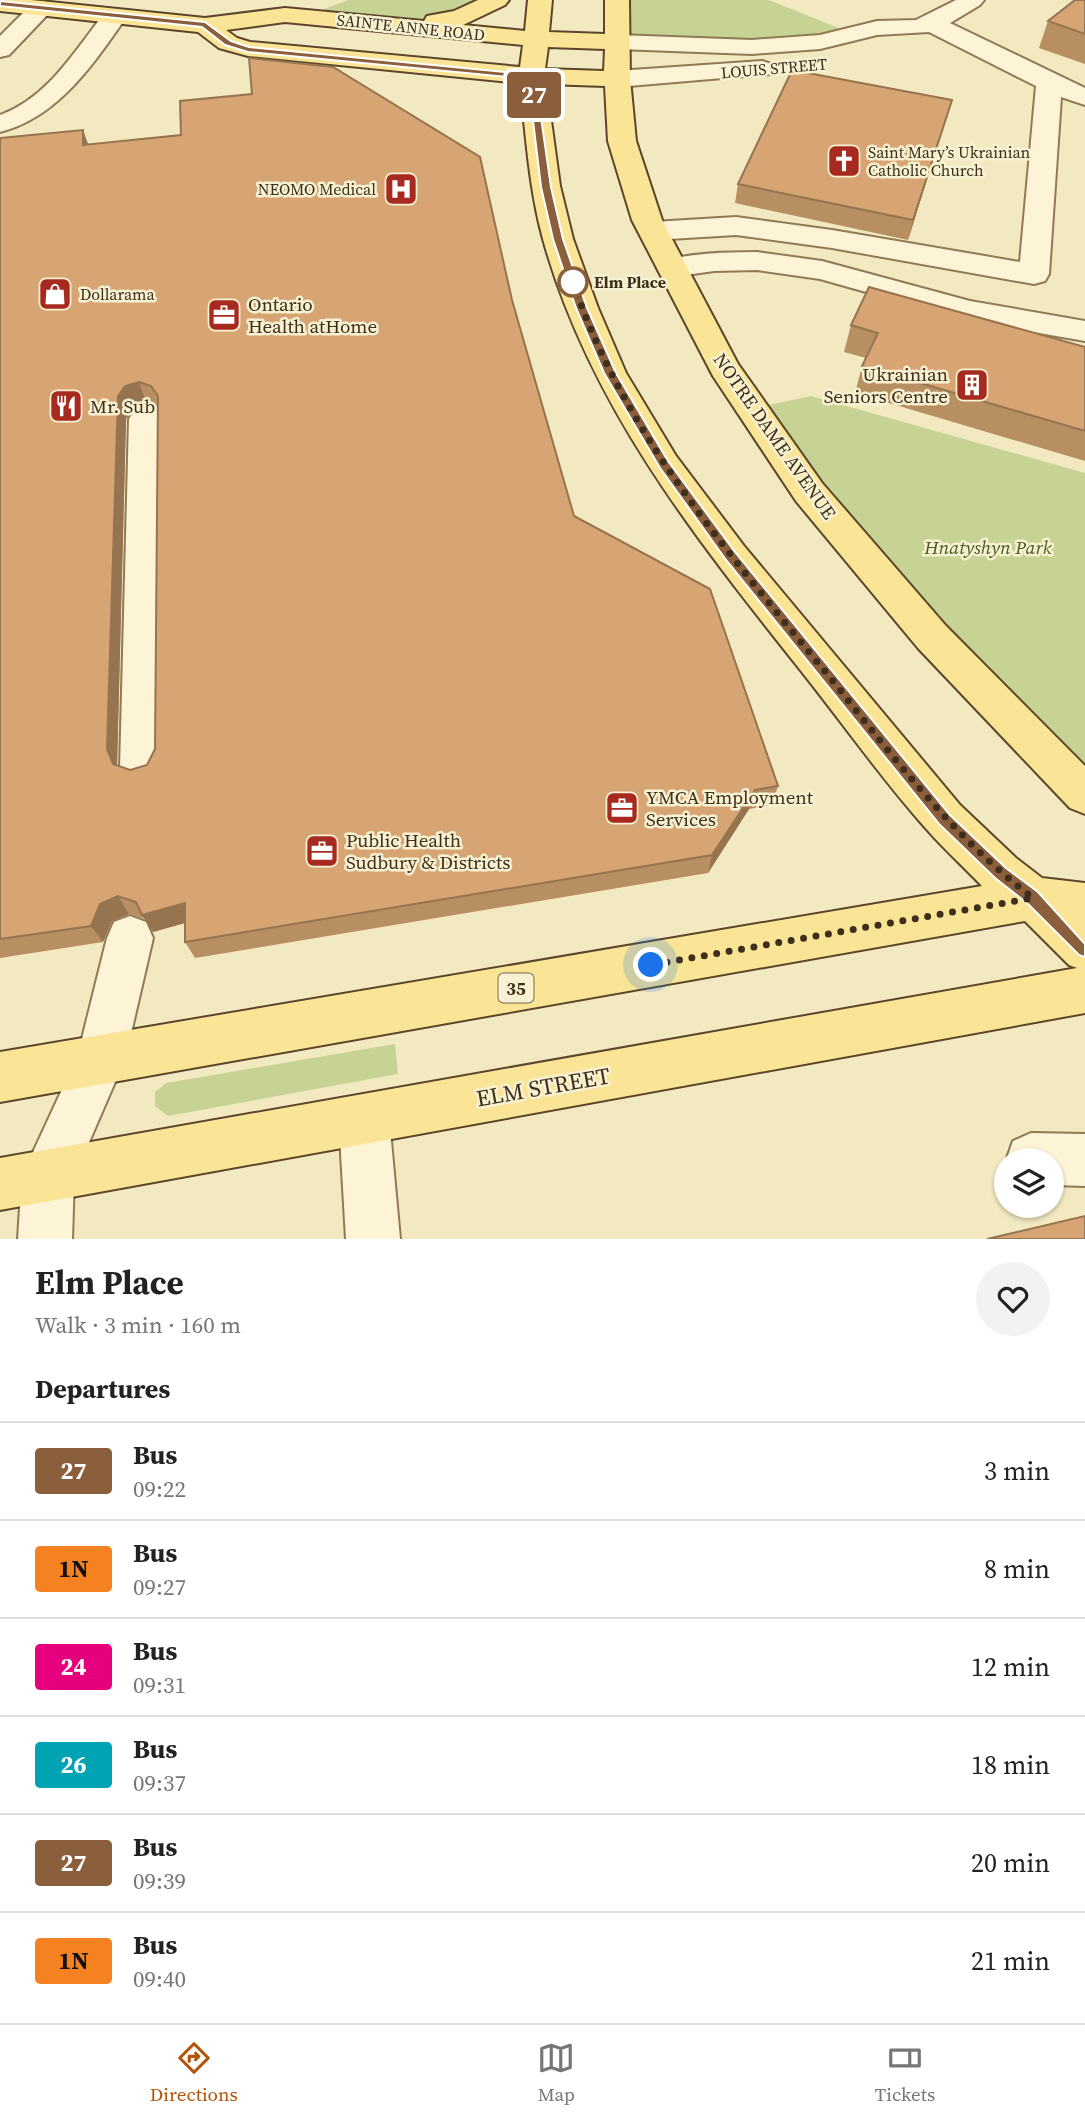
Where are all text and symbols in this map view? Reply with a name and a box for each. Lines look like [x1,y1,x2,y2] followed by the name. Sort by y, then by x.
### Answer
[336,8,486,46] street label: SAINTE ANNE ROAD
[720,52,828,84] street label: LOUIS STREET
[503,72,566,118] line badge: 27
[521,78,547,111] text: 27
[868,141,1030,181] place label: Saint Mary’s Ukrainian Catholic Church
[825,142,863,180] church icon: Saint Mary’s Ukrainian Catholic Church
[382,170,420,208] hospital icon: NEOMO Medical
[258,178,376,200] place label: NEOMO Medical
[558,267,588,297] marker: Elm Place
[594,271,666,293] place label: Elm Place
[36,275,74,313] shop icon: Dollarama
[80,283,155,305] place label: Dollarama
[248,291,377,339] place label: Ontario Health atHome
[205,296,243,334] office icon: Ontario Health atHome
[708,348,842,524] street label: NOTRE DAME AVENUE
[824,361,948,409] place label: Ukrainian Seniors Centre
[953,366,991,404] building icon: Ukrainian Seniors Centre
[47,387,85,425] restaurant icon: Mr. Sub
[90,393,155,419] place label: Mr. Sub
[923,534,1052,560] park label: Hnatyshyn Park
[646,784,814,832] place label: YMCA Employment Services
[603,789,641,827] office icon: YMCA Employment Services
[346,827,511,875] place label: Public Health Sudbury & Districts
[303,832,341,870] office icon: Public Health Sudbury & Districts
[633,947,668,982] your location
[498,973,534,1002] road number: 35
[474,1059,613,1115] street label: ELM STREET
[994,1148,1064,1218] map controls
[994,1148,1064,1218] button: layers
[35,1260,184,1305] text: Elm Place
[976,1262,1050,1336] button: heart
[35,1309,241,1341] text: Walk · 3 min · 160 m
[35,1371,170,1407] text: Departures
[133,1437,177,1473] text: Bus
[984,1453,1050,1489] text: 3 min
[60,1454,87,1487] text: 27
[133,1473,186,1505] text: 09:22
[133,1535,177,1571] text: Bus
[984,1551,1050,1587] text: 8 min
[58,1552,89,1585] text: 1N
[133,1571,186,1603] text: 09:27
[133,1633,177,1669] text: Bus
[971,1649,1050,1685] text: 12 min
[60,1650,87,1683] text: 24
[133,1669,186,1701] text: 09:31
[133,1731,177,1767] text: Bus
[971,1747,1050,1783] text: 18 min
[60,1748,87,1781] text: 26
[133,1767,186,1799] text: 09:37
[133,1829,177,1865] text: Bus
[971,1845,1050,1881] text: 20 min
[60,1846,87,1879] text: 27
[133,1865,186,1897] text: 09:39
[133,1927,177,1963] text: Bus
[971,1943,1050,1979] text: 21 min
[58,1944,89,1977] text: 1N
[133,1963,186,1995] text: 09:40
[150,2039,238,2107] tab: Directions
[537,2039,575,2107] tab: Map
[875,2039,935,2107] tab: Tickets

